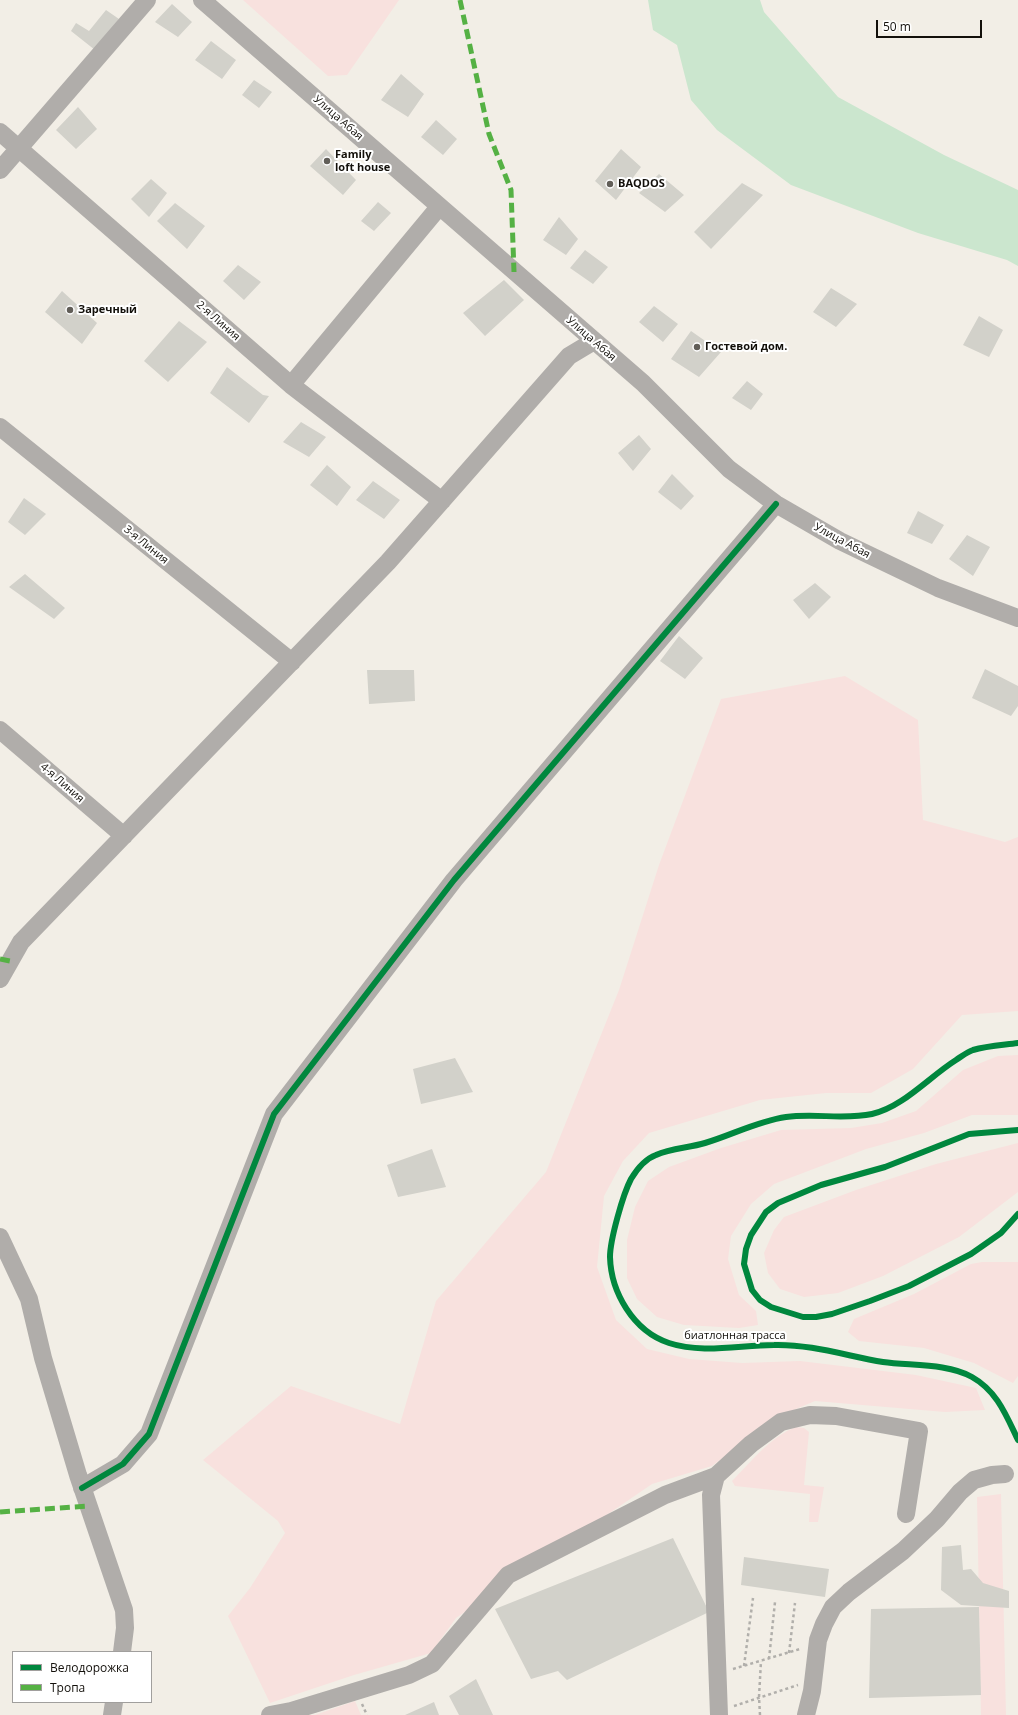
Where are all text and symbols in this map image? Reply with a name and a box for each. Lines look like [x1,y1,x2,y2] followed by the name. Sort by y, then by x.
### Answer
[878,12,984,38] scale bar
[883,18,911,35] text: 50 m
[310,93,366,143] street label: Улица Абая
[335,148,390,174] place label: Family loft house
[322,156,332,166] marker: Family loft house
[618,177,665,191] place label: BAQDOS
[605,179,615,189] marker: BAQDOS
[193,298,243,344] street label: 2-я Линия
[78,303,137,317] place label: Заречный
[65,305,75,315] marker: Заречный
[563,314,619,364] street label: Улица Абая
[705,340,787,354] place label: Гостевой дом.
[692,342,702,352] marker: Гостевой дом.
[812,521,872,561] street label: Улица Абая
[121,523,171,567] street label: 3-я Линия
[37,760,87,806] street label: 4-я Линия
[684,1329,786,1343] street label: биатлонная трасса
[12,1651,152,1703] legend
[50,1659,129,1676] text: Велодорожка
[50,1679,85,1696] text: Тропа

